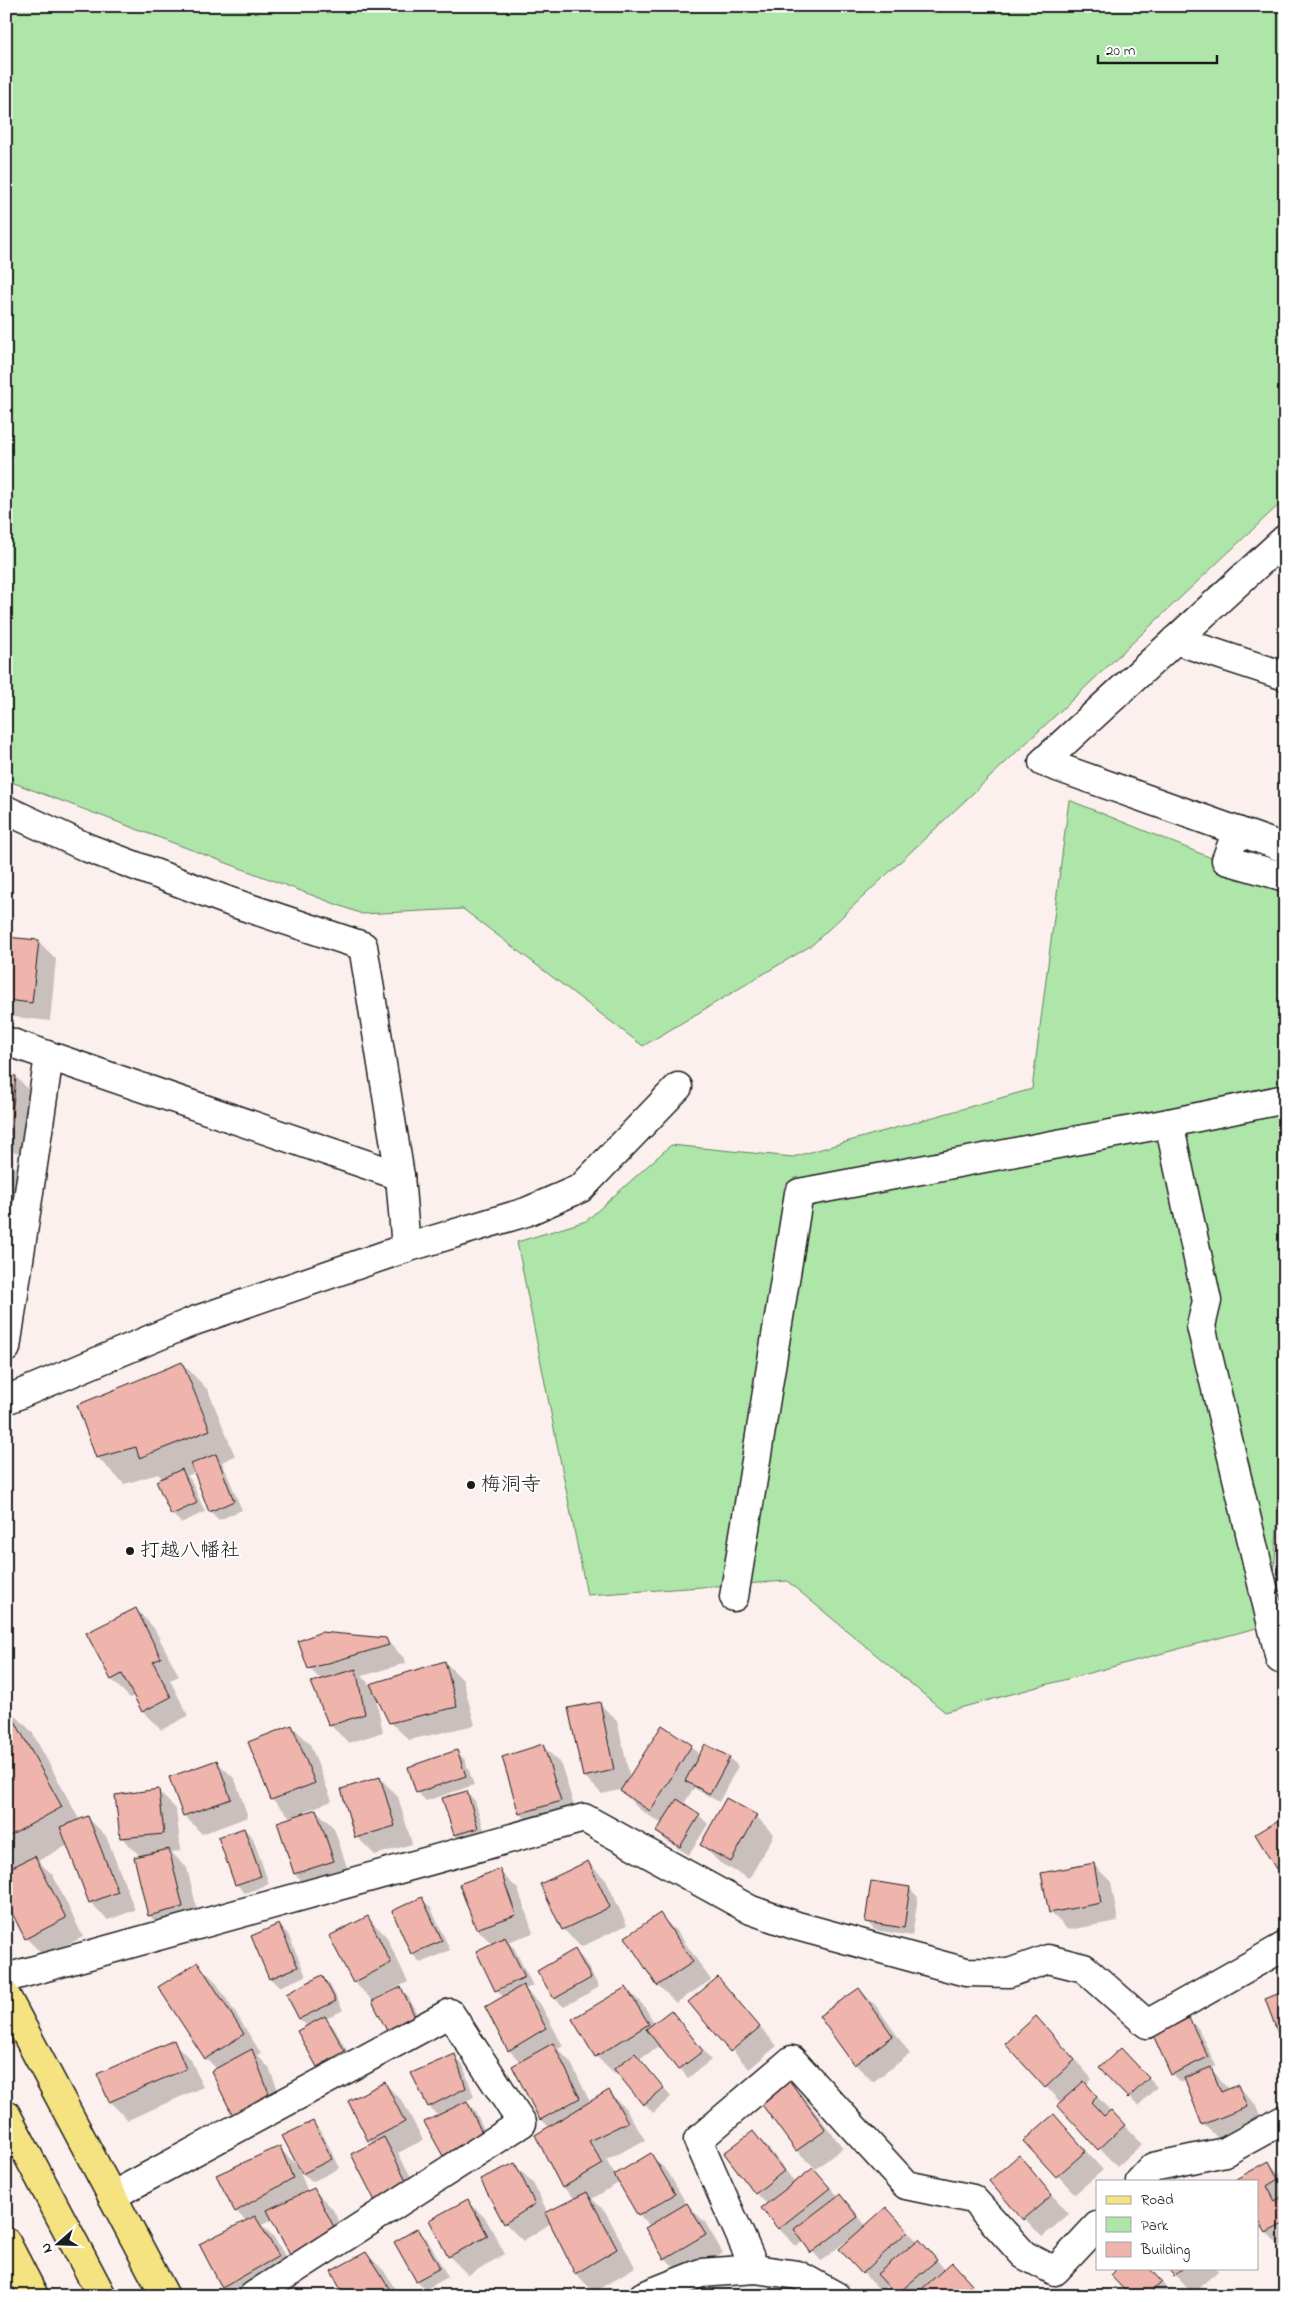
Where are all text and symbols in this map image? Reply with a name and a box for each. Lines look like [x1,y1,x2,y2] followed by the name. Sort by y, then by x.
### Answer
[1098,32,1217,64] scale bar
[1106,40,1136,62] text: 20 m
[481,1471,541,1500] place label: 梅洞寺
[465,1479,477,1491] marker: 梅洞寺
[140,1537,240,1566] place label: 打越八幡社
[124,1545,136,1557] marker: 打越八幡社
[1096,2180,1258,2270] legend
[1141,2189,1174,2211] text: Road
[1141,2215,1169,2237] text: Park
[32,2220,82,2270] north arrow
[1140,2239,1190,2262] text: Building
[36,2240,59,2256] text: N

